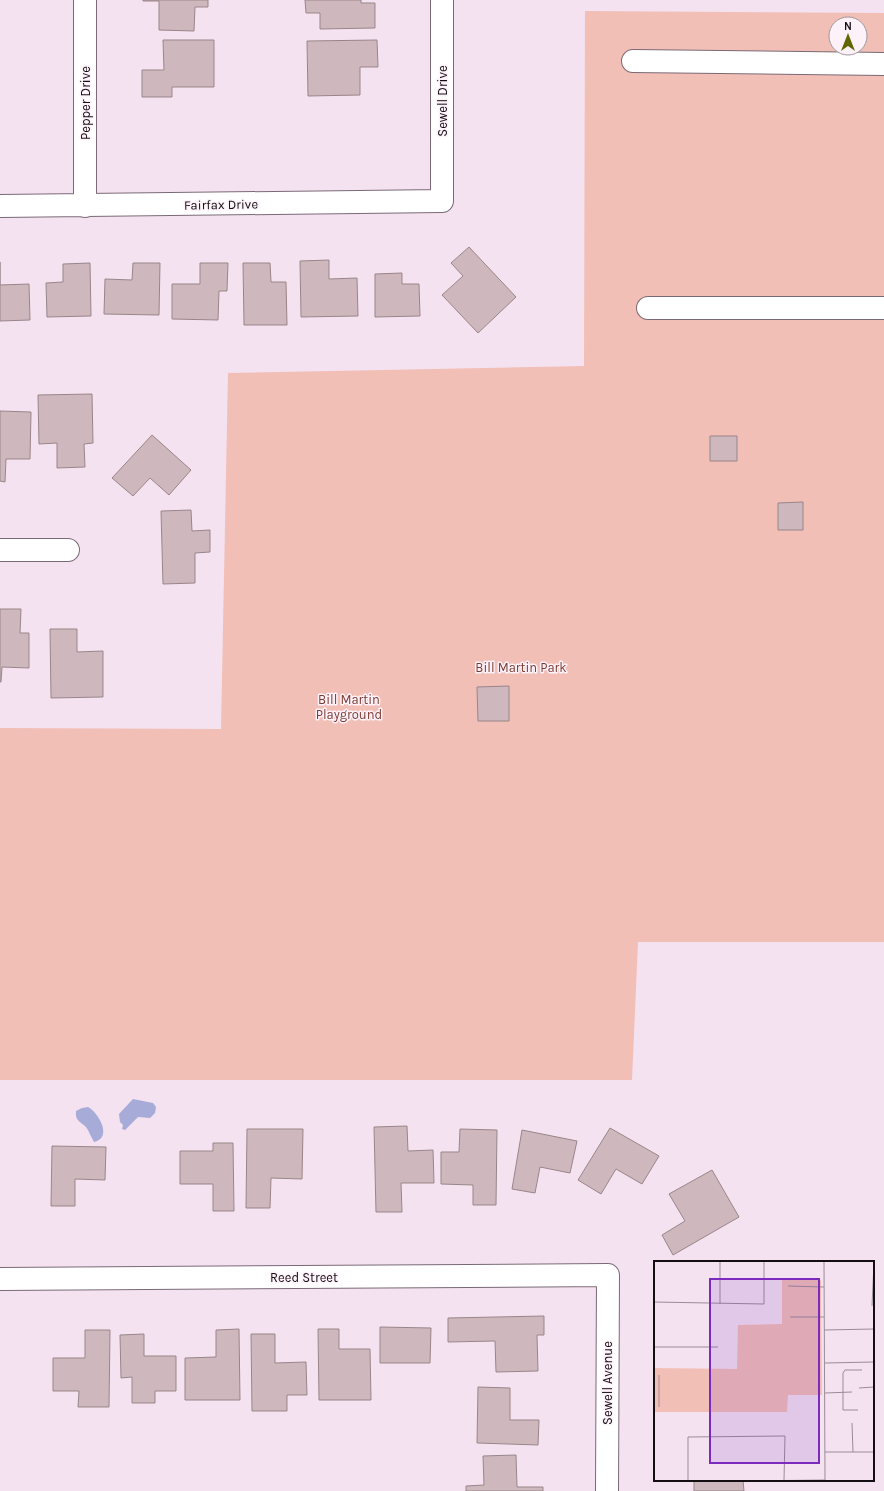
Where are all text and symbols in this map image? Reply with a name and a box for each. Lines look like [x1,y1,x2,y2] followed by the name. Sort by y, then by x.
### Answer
[828,16,868,56] north arrow
[844,20,852,33] text: N
[435,65,450,137] street label: Sewell Drive
[78,66,93,140] street label: Pepper Drive
[184,196,258,213] street label: Fairfax Drive
[475,660,567,675] park label: Bill Martin Park
[316,692,382,722] park label: Bill Martin Playground
[654,1261,874,1481] inset map
[270,1270,338,1285] street label: Reed Street
[600,1341,615,1425] street label: Sewell Avenue

